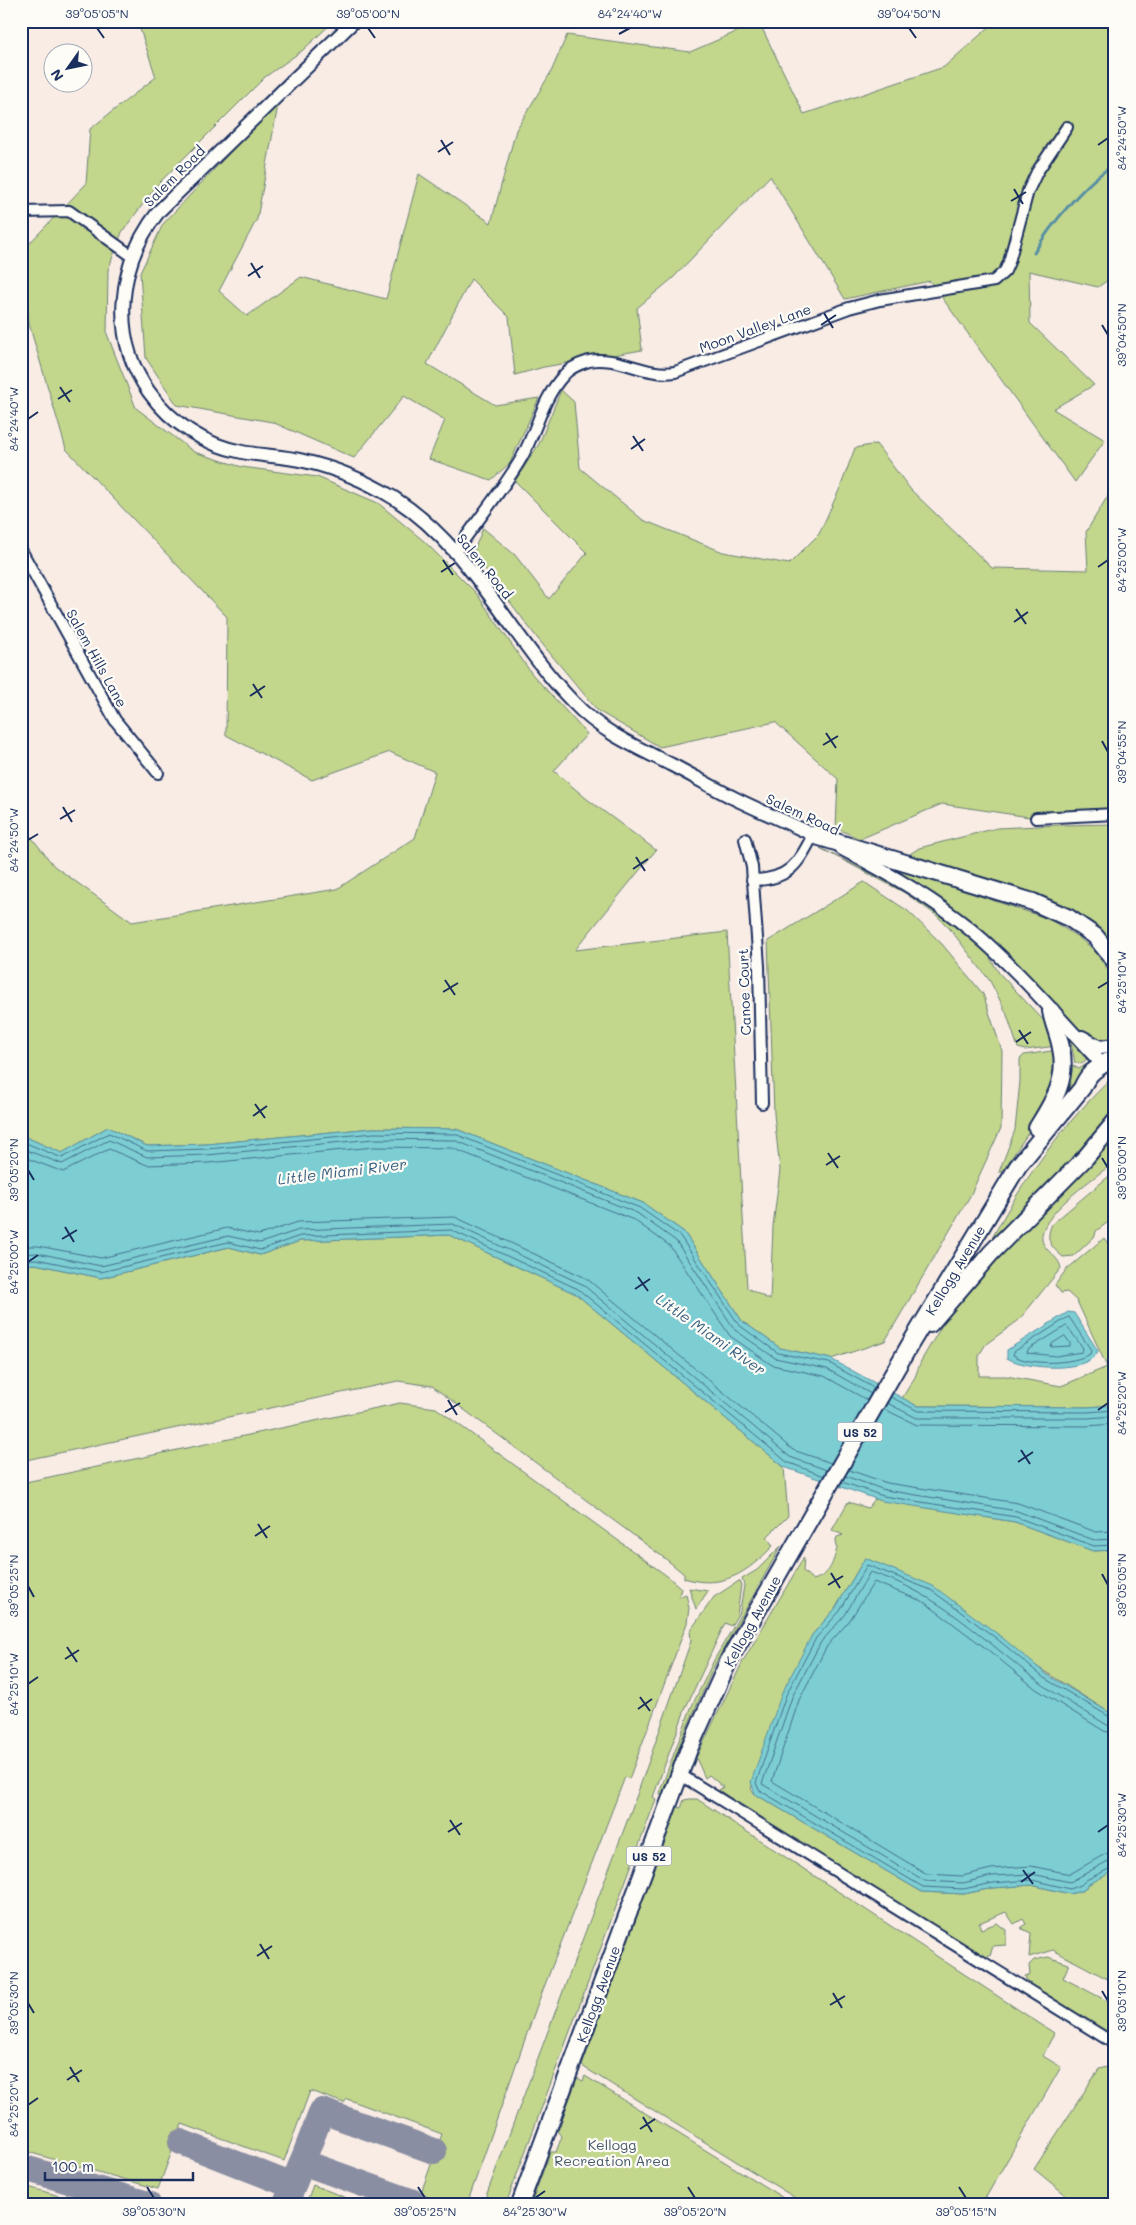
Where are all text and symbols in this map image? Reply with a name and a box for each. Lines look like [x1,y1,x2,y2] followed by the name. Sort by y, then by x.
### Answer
[65,5,129,21] text: 39°05'05"N
[336,5,400,21] text: 39°05'00"N
[598,5,662,21] text: 84°24'40"W
[877,5,941,21] text: 39°04'50"N
[42,42,92,92] north arrow
[46,66,68,85] text: N
[1113,106,1129,170] text: 84°24'50"W
[139,141,209,211] street label: Salem Road
[696,299,814,357] street label: Moon Valley Lane
[1113,303,1129,367] text: 39°04'50"N
[5,387,21,451] text: 84°24'40"W
[1113,528,1129,592] text: 84°25'00"W
[453,529,517,603] street label: Salem Road
[62,606,132,710] street label: Salem Hills Lane
[1113,721,1129,783] text: 39°04'55"N
[763,789,843,839] street label: Salem Road
[5,808,21,872] text: 84°24'50"W
[733,948,755,1036] street label: Canoe Court
[1113,951,1129,1013] text: 84°25'10"W
[1113,1136,1129,1200] text: 39°05'00"N
[5,1139,21,1201] text: 39°05'20"N
[276,1153,408,1189] water label: Little Miami River
[921,1222,989,1318] street label: Kellogg Avenue
[5,1230,21,1294] text: 84°25'00"W
[652,1289,770,1380] water label: Little Miami River
[1113,1371,1129,1435] text: 84°25'20"W
[838,1422,882,1441] road number: US 52
[1113,1553,1129,1617] text: 39°05'05"N
[5,1555,21,1617] text: 39°05'25"N
[719,1572,785,1670] street label: Kellogg Avenue
[5,1653,21,1715] text: 84°25'10"W
[1113,1793,1129,1857] text: 84°25'30"W
[626,1846,672,1865] road number: US 52
[572,1943,624,2045] street label: Kellogg Avenue
[1113,1970,1129,2032] text: 39°05'10"N
[5,1971,21,2035] text: 39°05'30"N
[5,2073,21,2137] text: 84°25'20"W
[554,2135,670,2170] park label: Kellogg Recreation Area
[45,2150,192,2182] scale bar
[52,2156,94,2176] text: 100 m
[122,2203,186,2219] text: 39°05'30"N
[394,2203,456,2219] text: 39°05'25"N
[503,2203,567,2219] text: 84°25'30"W
[664,2203,726,2219] text: 39°05'20"N
[935,2203,997,2219] text: 39°05'15"N

